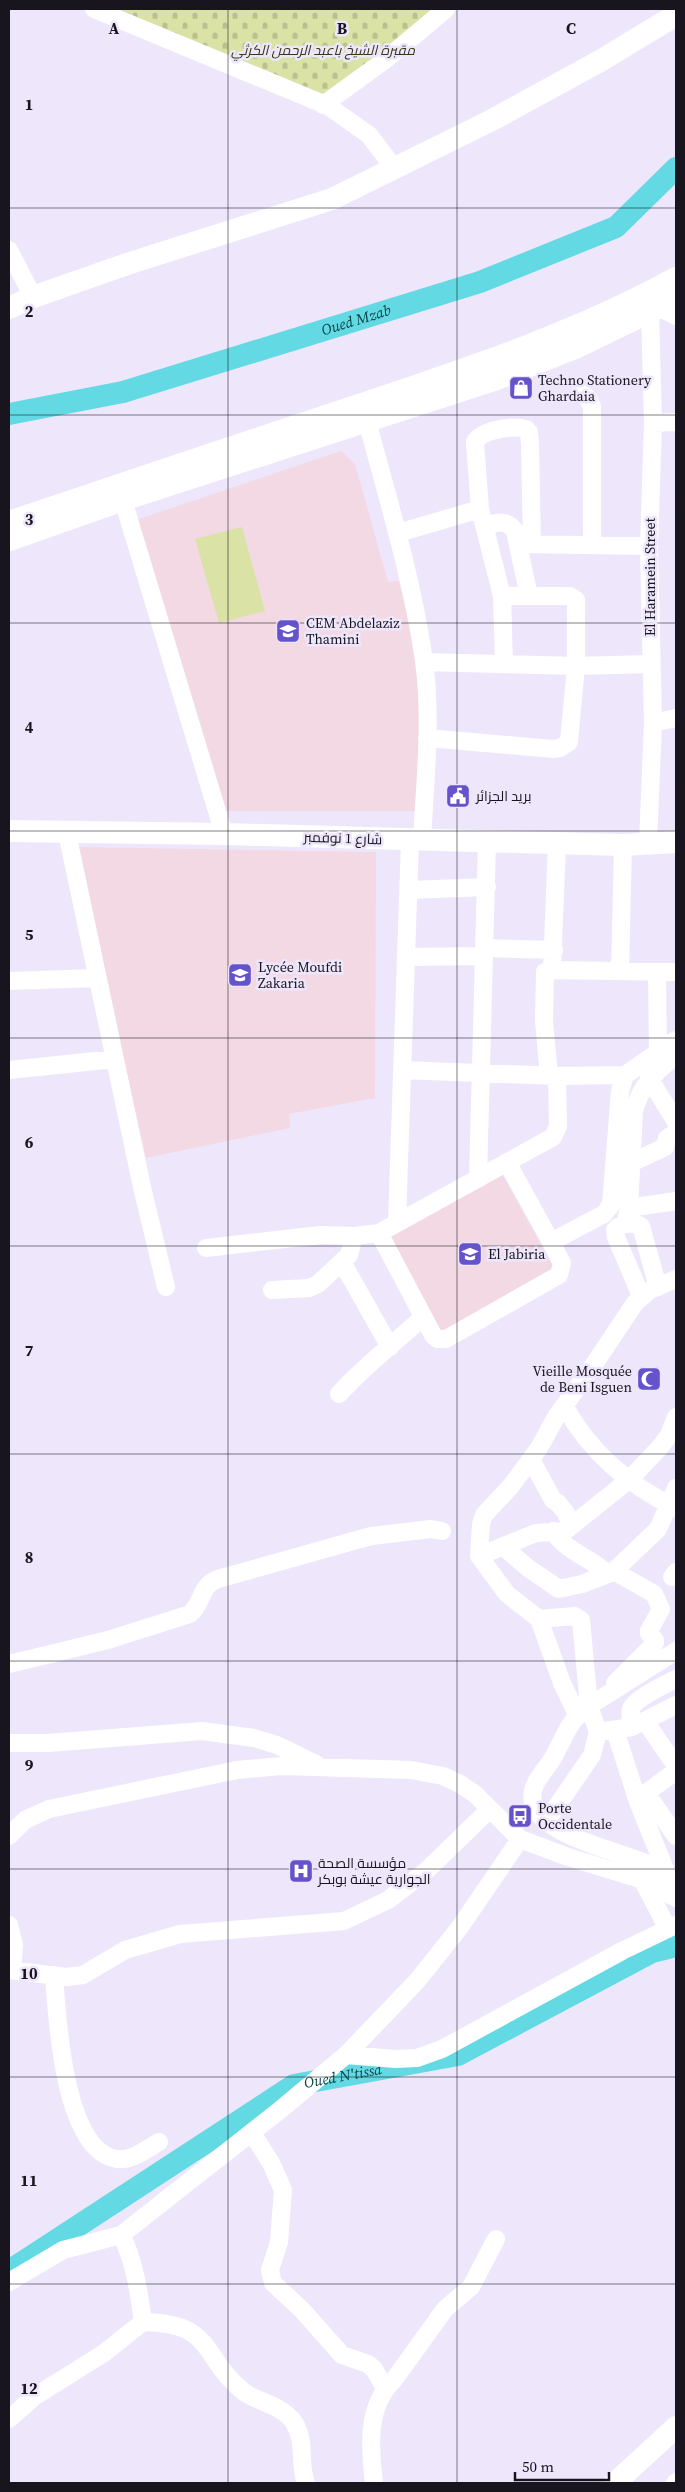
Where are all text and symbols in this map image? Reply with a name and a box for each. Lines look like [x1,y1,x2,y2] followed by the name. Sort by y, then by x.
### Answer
[109,17,120,39] text: A
[337,17,348,39] text: B
[566,17,576,39] text: C
[231,40,416,62] park label: مقبرة الشيخ باعبد الرحمن الكرثي
[25,93,33,115] text: 1
[318,299,394,340] water label: Oued Mzab
[25,300,34,322] text: 2
[538,370,652,406] place label: Techno Stationery Ghardaia
[508,375,534,401] shop icon: Techno Stationery Ghardaia
[25,508,34,530] text: 3
[640,517,660,636] street label: El Haramein Street
[306,613,400,649] place label: CEM Abdelaziz Thamini
[275,618,301,644] school or university icon: CEM Abdelaziz Thamini
[25,716,34,738] text: 4
[445,783,471,809] public building icon: بريد الجزائر
[475,786,532,806] place label: بريد الجزائر
[302,827,383,849] street label: شارع 1 نوفمبر
[25,923,34,945] text: 5
[258,957,342,993] place label: Lycée Moufdi Zakaria
[227,962,253,988] school or university icon: Lycée Moufdi Zakaria
[25,1131,34,1153] text: 6
[457,1241,483,1267] school or university icon: El Jabiria
[488,1244,546,1264] place label: El Jabiria
[25,1339,34,1361] text: 7
[533,1361,633,1397] place label: Vieille Mosquée de Beni Isguen
[636,1366,662,1392] mosque icon: Vieille Mosquée de Beni Isguen
[25,1546,33,1568] text: 8
[25,1754,34,1776] text: 9
[538,1798,612,1834] place label: Porte Occidentale
[507,1803,533,1829] bus stop icon: Porte Occidentale
[317,1853,431,1889] place label: مؤسسة الصحة الجوارية عيشة بوبكر
[288,1858,314,1884] hospital icon: مؤسسة الصحة الجوارية عيشة بوبكر
[20,1962,38,1984] text: 10
[302,2058,384,2093] water label: Oued N'tissa
[20,2169,38,2191] text: 11
[20,2377,38,2399] text: 12
[515,2450,609,2482] scale bar
[522,2456,554,2477] text: 50 m

